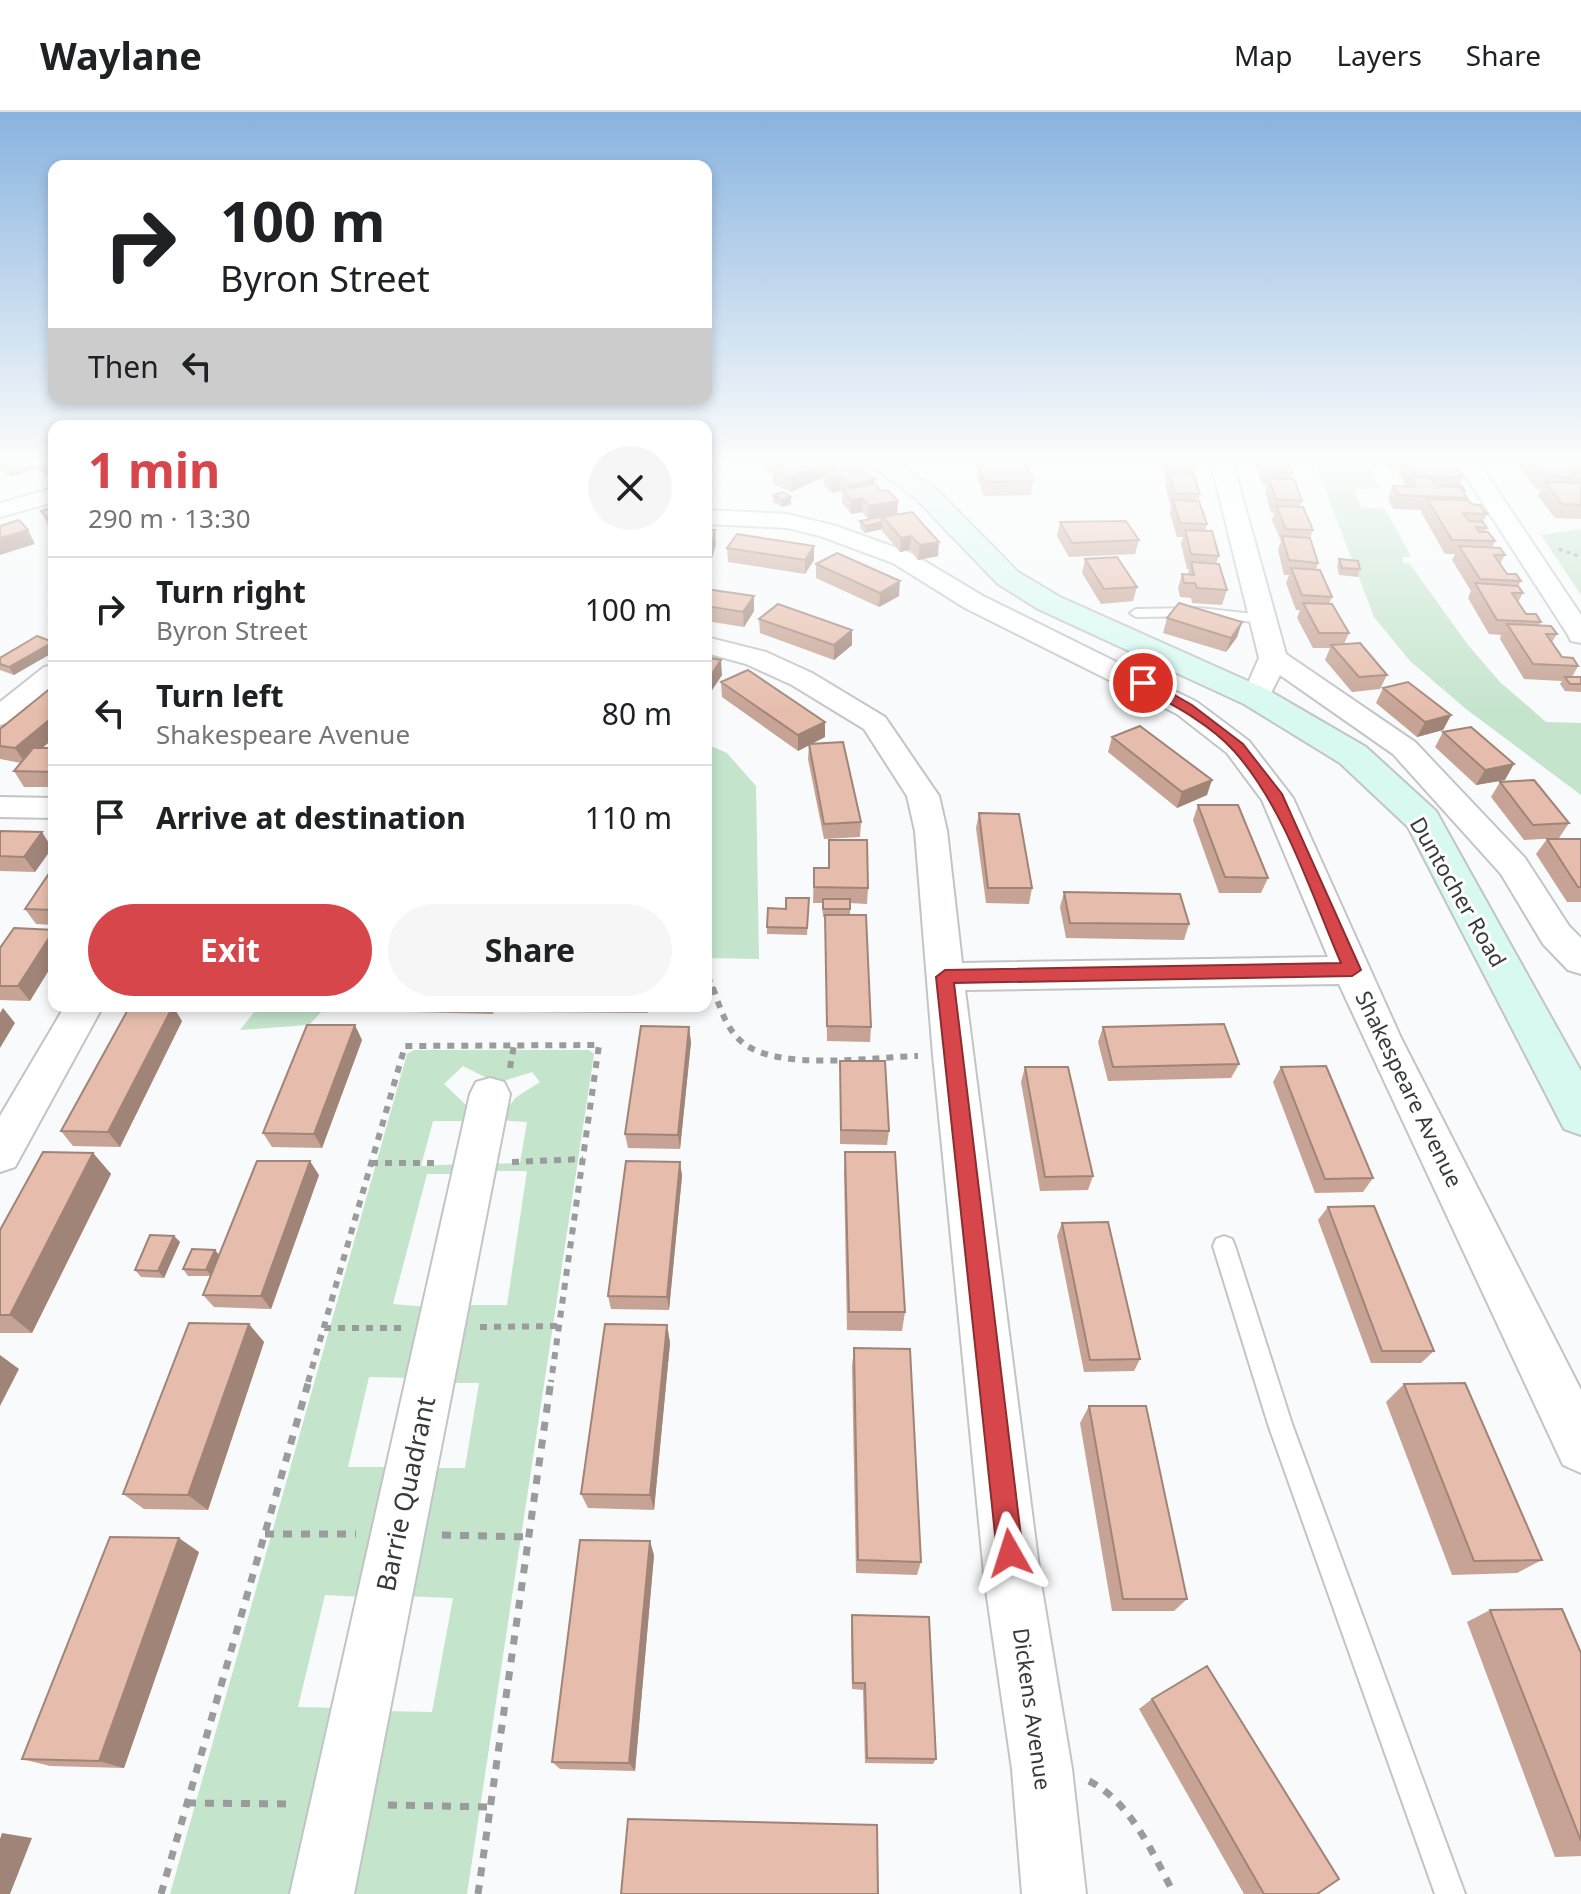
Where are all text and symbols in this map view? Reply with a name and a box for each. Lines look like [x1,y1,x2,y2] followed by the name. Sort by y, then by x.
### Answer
[40,29,202,81] text: Waylane
[1234,36,1292,74] text: Map
[1336,36,1422,74] text: Layers
[1466,36,1541,74] text: Share
[220,182,385,258] text: 100 m
[88,192,192,296] icon: right
[220,254,430,303] text: Byron Street
[175,344,219,388] icon: left
[88,346,159,387] text: Then
[88,437,220,502] text: 1 min
[588,446,672,530] button: close
[88,500,251,536] text: 290 m · 13:30
[156,571,306,612] text: Turn right
[88,587,132,631] icon: right
[585,589,672,630] text: 100 m
[156,612,308,648] text: Byron Street
[1109,649,1177,717] pin
[1121,661,1165,705] icon: arrive
[156,675,284,716] text: Turn left
[88,691,132,735] icon: left
[602,693,672,734] text: 80 m
[156,716,410,752] text: Shakespeare Avenue
[88,795,132,839] icon: arrive
[156,797,466,838] text: Arrive at destination
[585,797,672,838] text: 110 m
[1404,811,1514,972] street label: Duntocher Road
[88,904,372,996] button: Exit
[388,904,672,996] button: Share
[1349,985,1471,1192] street label: Shakespeare Avenue
[367,1393,443,1595] street label: Barrie Quadrant
[968,1511,1052,1595] position arrow
[1007,1626,1059,1792] street label: Dickens Avenue

